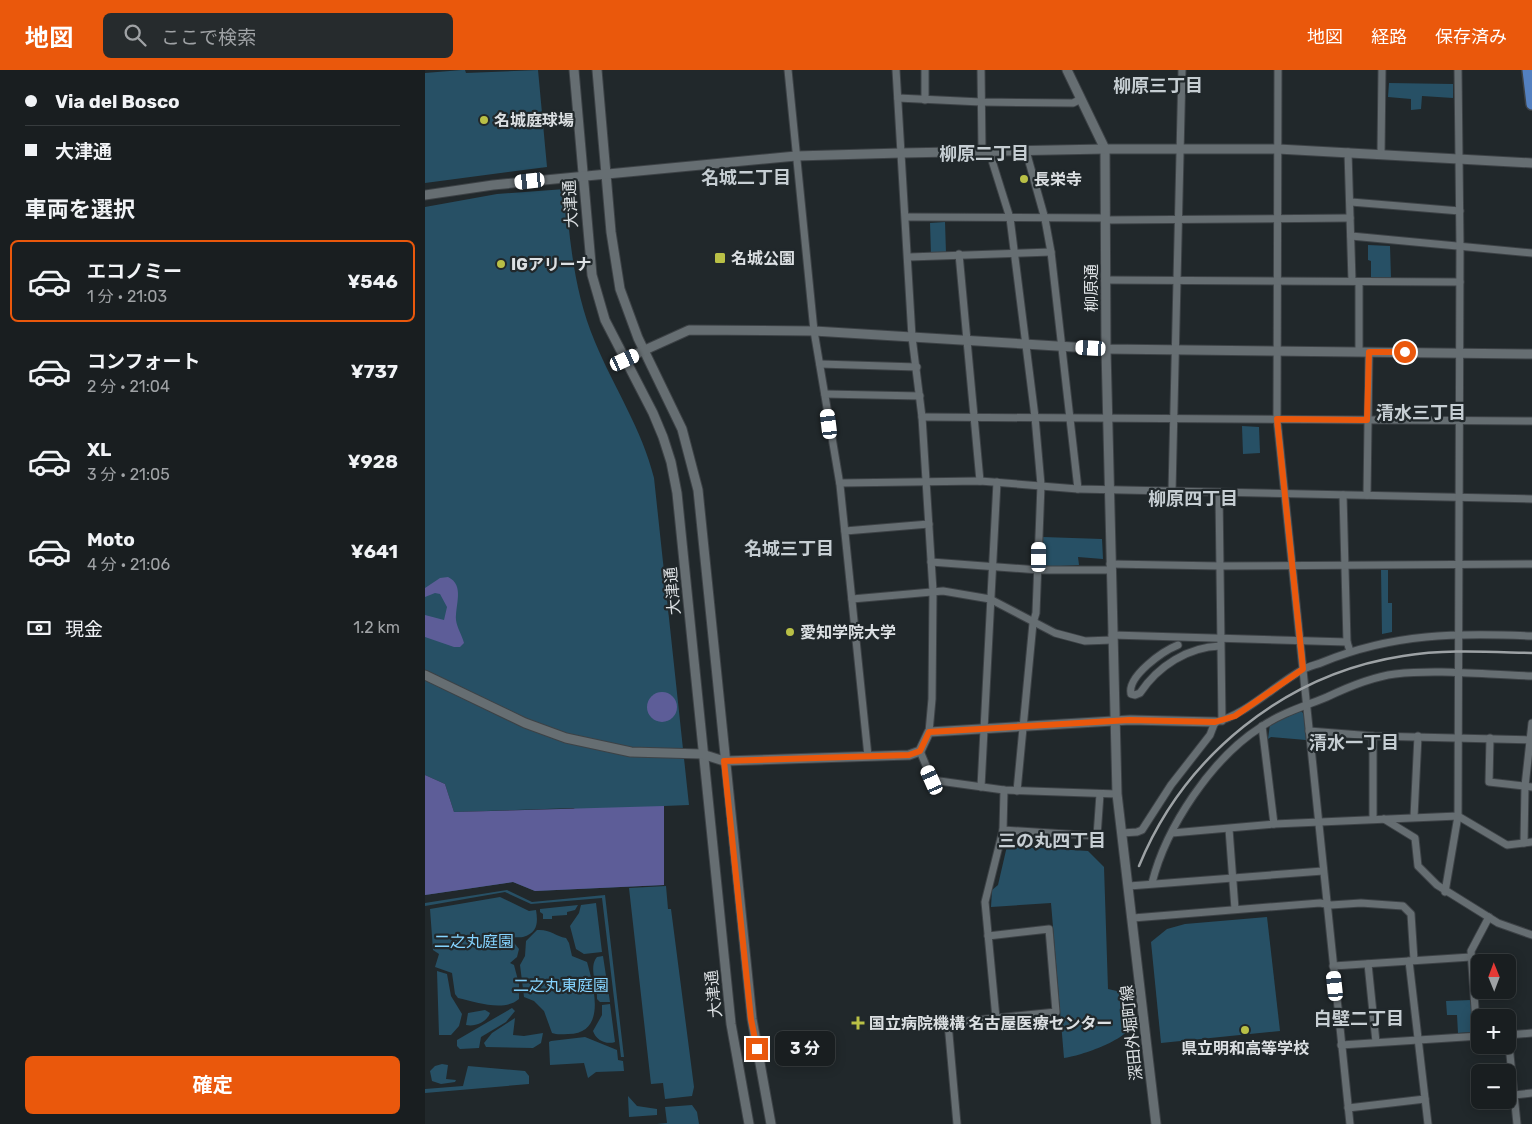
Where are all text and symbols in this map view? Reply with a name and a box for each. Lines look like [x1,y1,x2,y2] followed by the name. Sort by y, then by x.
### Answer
[103,13,453,58] search box
[121,21,149,49] icon: search
[25,24,73,52] text: 地図
[161,26,256,49] text: ここで検索
[1307,26,1343,48] text: 地図
[1371,26,1407,48] text: 経路
[1435,26,1507,48] text: 保存済み
[1113,75,1203,97] district label: 柳原三丁目
[55,90,180,113] text: Via del Bosco
[494,111,574,130] place label: 名城庭球場
[478,114,490,126] marker: 名城庭球場
[55,140,112,163] text: 大津通
[939,143,1029,165] district label: 柳原二丁目
[701,167,791,189] district label: 名城二丁目
[1034,170,1082,189] place label: 長栄寺
[514,172,545,190] car
[1018,173,1030,185] marker: 長栄寺
[560,180,581,228] street label: 大津通
[25,196,135,223] text: 車両を選択
[731,249,795,268] place label: 名城公園
[713,251,727,265] marker: 名城公園
[511,255,592,274] place label: IGアリーナ
[495,258,507,270] marker: IGアリーナ
[27,259,72,304] icon: car
[87,260,182,283] text: エコノミー
[1082,264,1101,312] street label: 柳原通
[347,270,398,293] text: ¥546
[87,287,167,306] text: 1 分 · 21:03
[1075,340,1106,356] car
[1394,341,1416,363] route start
[608,347,641,373] car
[27,349,72,394] icon: car
[87,350,200,373] text: コンフォート
[351,360,398,383] text: ¥737
[87,377,170,396] text: 2 分 · 21:04
[1376,402,1466,424] district label: 清水三丁目
[819,408,838,440] car
[87,438,111,461] text: XL
[27,439,72,484] icon: car
[348,450,398,473] text: ¥928
[87,465,170,484] text: 3 分 · 21:05
[1148,488,1238,510] district label: 柳原四丁目
[87,528,135,551] text: Moto
[27,529,72,574] icon: car
[744,538,834,560] district label: 名城三丁目
[351,540,398,563] text: ¥641
[1031,542,1046,572] car
[87,555,170,574] text: 4 分 · 21:06
[661,566,684,616] street label: 大津通
[25,614,53,642] icon: cash
[65,618,103,641] text: 現金
[353,618,400,637] text: 1.2 km
[800,623,896,642] place label: 愛知学院大学
[784,626,796,638] marker: 愛知学院大学
[1309,732,1399,754] district label: 清水一丁目
[919,763,944,797] car
[998,830,1106,852] district label: 三の丸四丁目
[434,932,514,951] park label: 二之丸庭園
[1471,954,1516,999] north arrow
[1471,954,1516,1109] map controls
[702,969,725,1019] street label: 大津通
[1325,970,1344,1002] car
[513,976,609,995] park label: 二之丸東庭園
[1117,984,1146,1082] street label: 深田外堀町線
[1314,1008,1404,1030] district label: 白壁二丁目
[1471,1009,1516,1054] button: +
[869,1014,1112,1033] place label: 国立病院機構 名古屋医療センター
[851,1016,865,1030] marker: 国立病院機構 名古屋医療センター
[1239,1024,1251,1036] marker: 県立明和高等学校
[775,1032,835,1066] callout: 3 分
[746,1038,768,1060] route end
[790,1039,820,1058] text: 3 分
[1181,1039,1309,1058] place label: 県立明和高等学校
[25,1056,400,1114] button: 確定
[1471,1064,1516,1109] button: −

